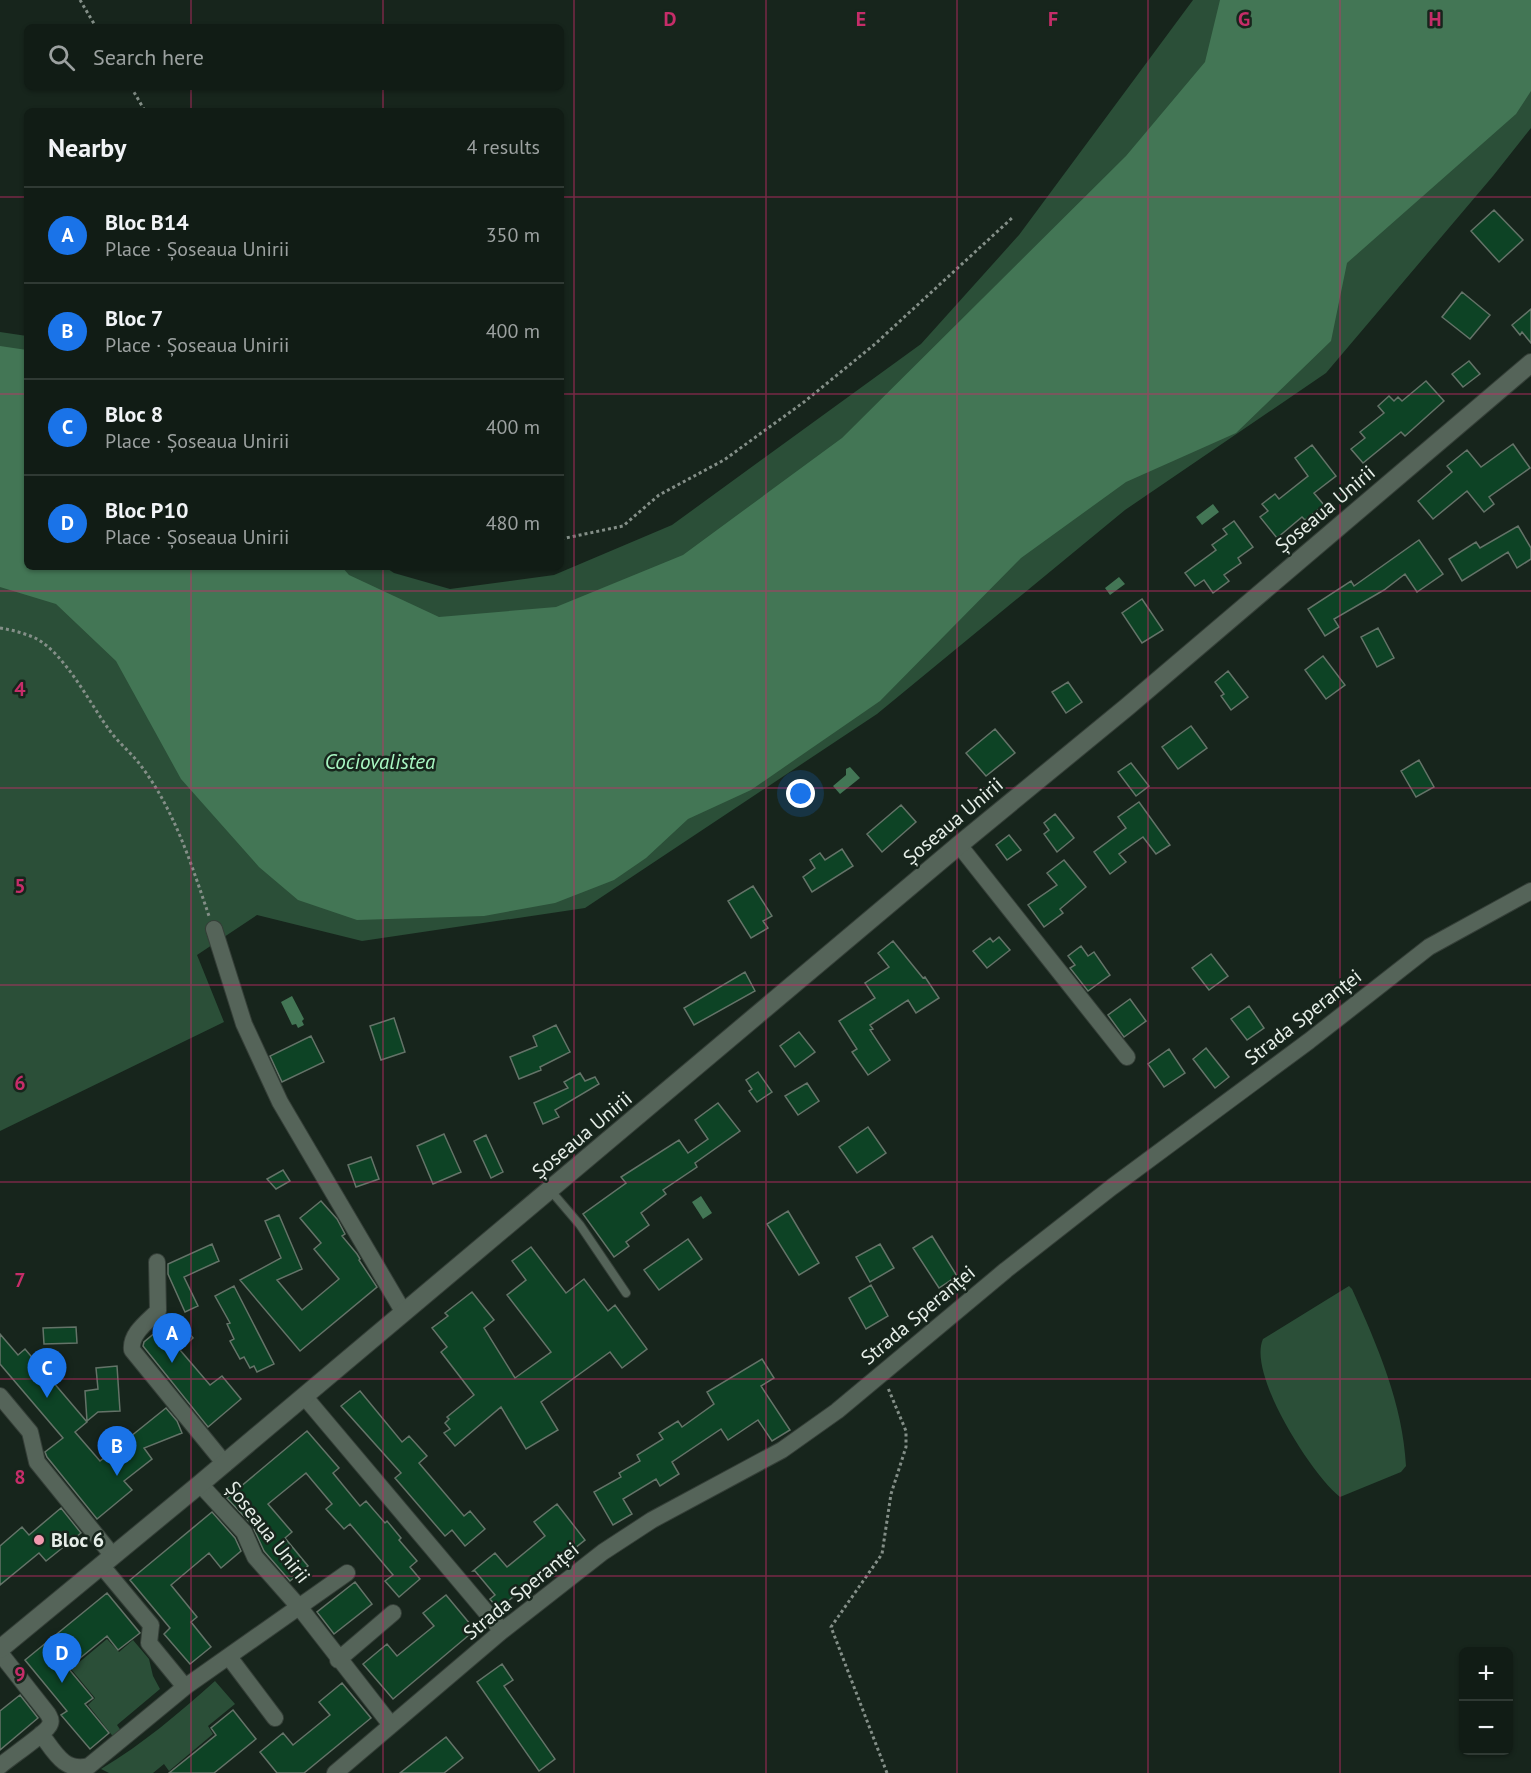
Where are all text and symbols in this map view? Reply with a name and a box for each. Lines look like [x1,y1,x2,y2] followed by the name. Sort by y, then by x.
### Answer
[664,6,677,32] text: D
[856,6,866,32] text: E
[1048,6,1058,32] text: F
[1238,6,1250,32] text: G
[1428,6,1442,32] text: H
[24,24,564,90] search box
[45,41,78,74] icon: search
[93,43,204,71] text: Search here
[48,131,126,164] text: Nearby
[467,134,540,160] text: 4 results
[105,208,189,236] text: Bloc B14
[61,222,74,248] text: A
[486,222,540,248] text: 350 m
[105,236,289,262] text: Place · Șoseaua Unirii
[105,304,163,332] text: Bloc 7
[62,318,73,344] text: B
[486,318,540,344] text: 400 m
[105,332,289,358] text: Place · Șoseaua Unirii
[105,400,163,428] text: Bloc 8
[62,414,73,440] text: C
[486,414,540,440] text: 400 m
[105,428,289,454] text: Place · Șoseaua Unirii
[1270,460,1380,558] street label: Șoseaua Unirii
[105,496,188,524] text: Bloc P10
[61,510,74,536] text: D
[486,510,540,536] text: 480 m
[105,524,289,550] text: Place · Șoseaua Unirii
[14,676,26,702] text: 4
[325,748,436,775] water label: Cociovalistea
[898,772,1008,870] street label: Șoseaua Unirii
[786,779,815,808] your location
[14,873,26,899] text: 5
[1239,963,1367,1071] street label: Strada Speranței
[14,1070,26,1096] text: 6
[527,1086,637,1184] street label: Șoseaua Unirii
[855,1260,981,1370] street label: Strada Speranței
[14,1267,26,1293] text: 7
[152,1314,192,1363] pin: A
[28,1348,66,1398] pin: C
[98,1426,136,1476] pin: B
[14,1464,26,1490] text: 8
[220,1476,316,1588] street label: Șoseaua Unirii
[51,1527,104,1553] place label: Bloc 6
[32,1533,46,1547] marker: Bloc 6
[458,1536,584,1646] street label: Strada Speranței
[42,1634,82,1683] pin: D
[1459,1647,1513,1755] map controls
[1459,1647,1513,1701] button: +
[14,1661,26,1687] text: 9
[1459,1701,1513,1755] button: −

